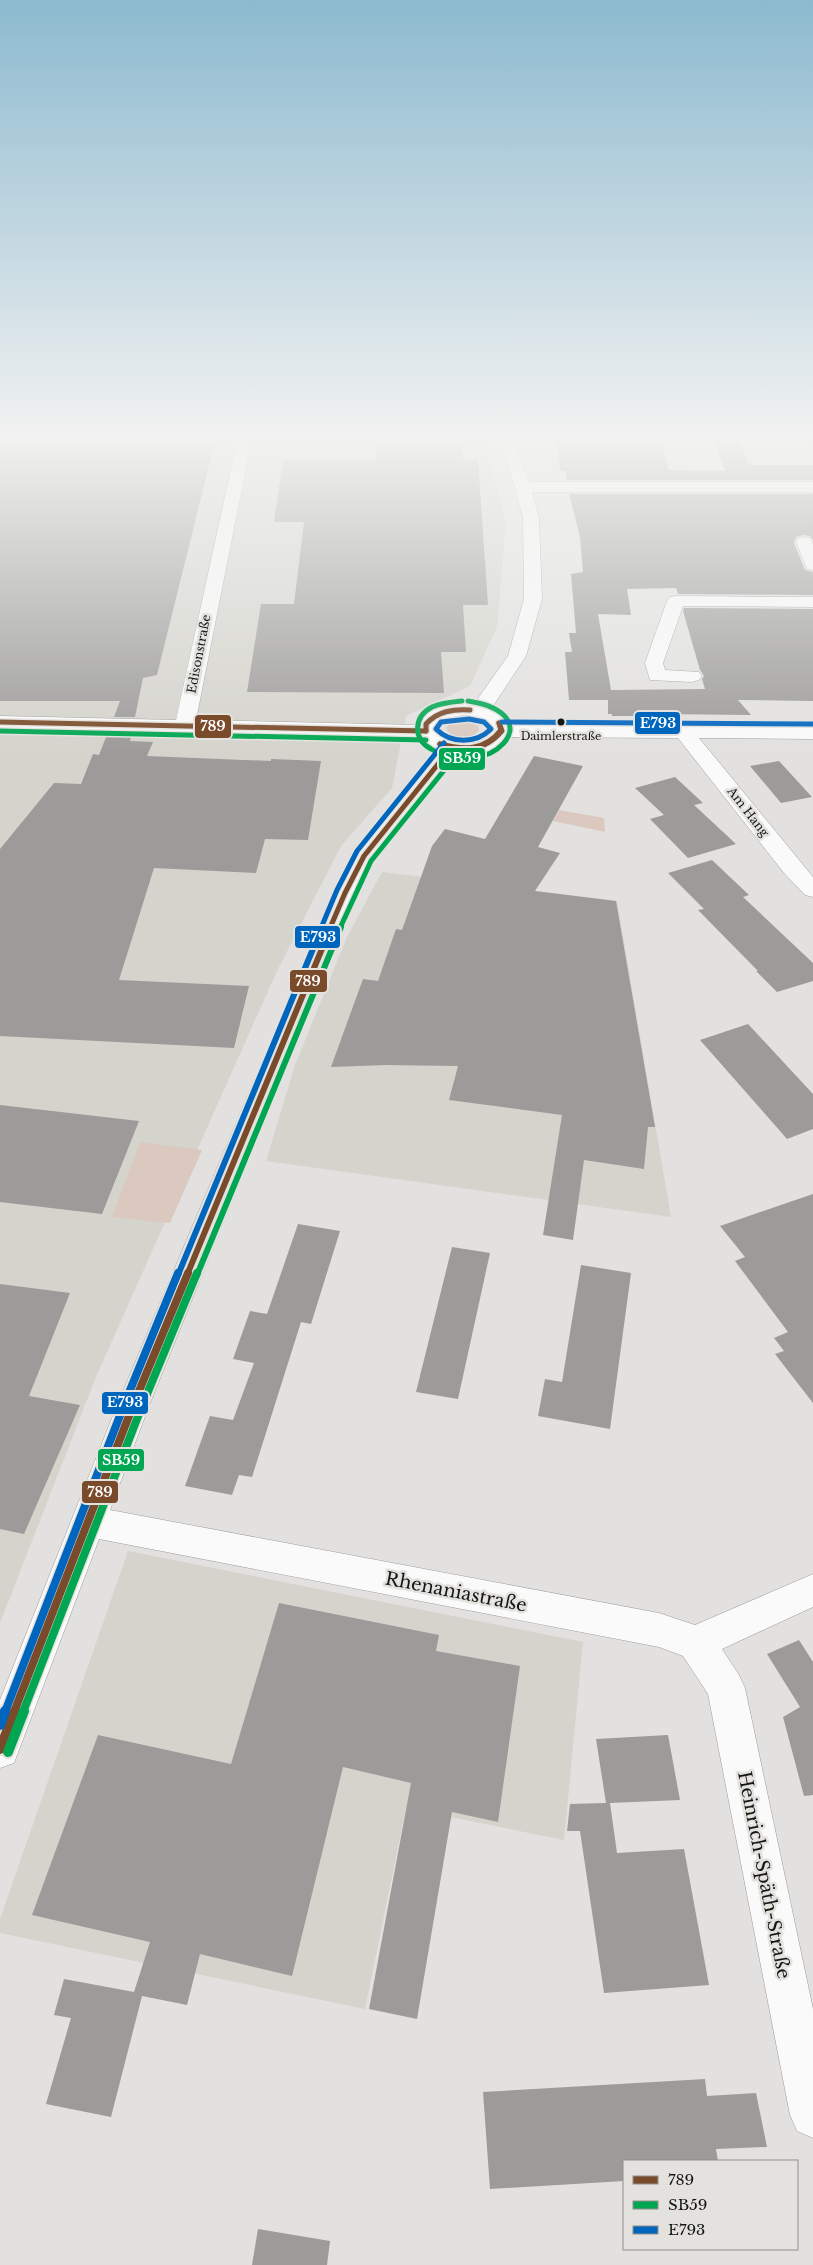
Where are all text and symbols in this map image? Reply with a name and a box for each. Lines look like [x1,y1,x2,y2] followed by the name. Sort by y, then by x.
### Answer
[184,613,214,695] street label: Edisonstraße
[634,711,681,735] line badge: E793
[194,714,232,739] line badge: 789
[640,714,676,732] text: E793
[200,717,226,735] text: 789
[556,717,566,727] marker: Daimlerstraße
[521,729,601,743] place label: Daimlerstraße
[438,747,486,771] line badge: SB59
[443,749,481,767] text: SB59
[724,783,773,840] street label: Am Hang
[294,925,341,949] line badge: E793
[300,928,336,946] text: E793
[289,969,328,993] line badge: 789
[295,972,321,990] text: 789
[101,1391,149,1415] line badge: E793
[107,1393,143,1411] text: E793
[97,1448,145,1472] line badge: SB59
[102,1451,140,1469] text: SB59
[81,1480,119,1504] line badge: 789
[87,1483,113,1501] text: 789
[383,1567,529,1617] street label: Rhenaniastraße
[733,1769,795,1981] street label: Heinrich-Späth-Straße
[623,2160,798,2250] legend
[668,2170,694,2189] text: 789
[668,2195,707,2214] text: SB59
[668,2220,705,2239] text: E793

